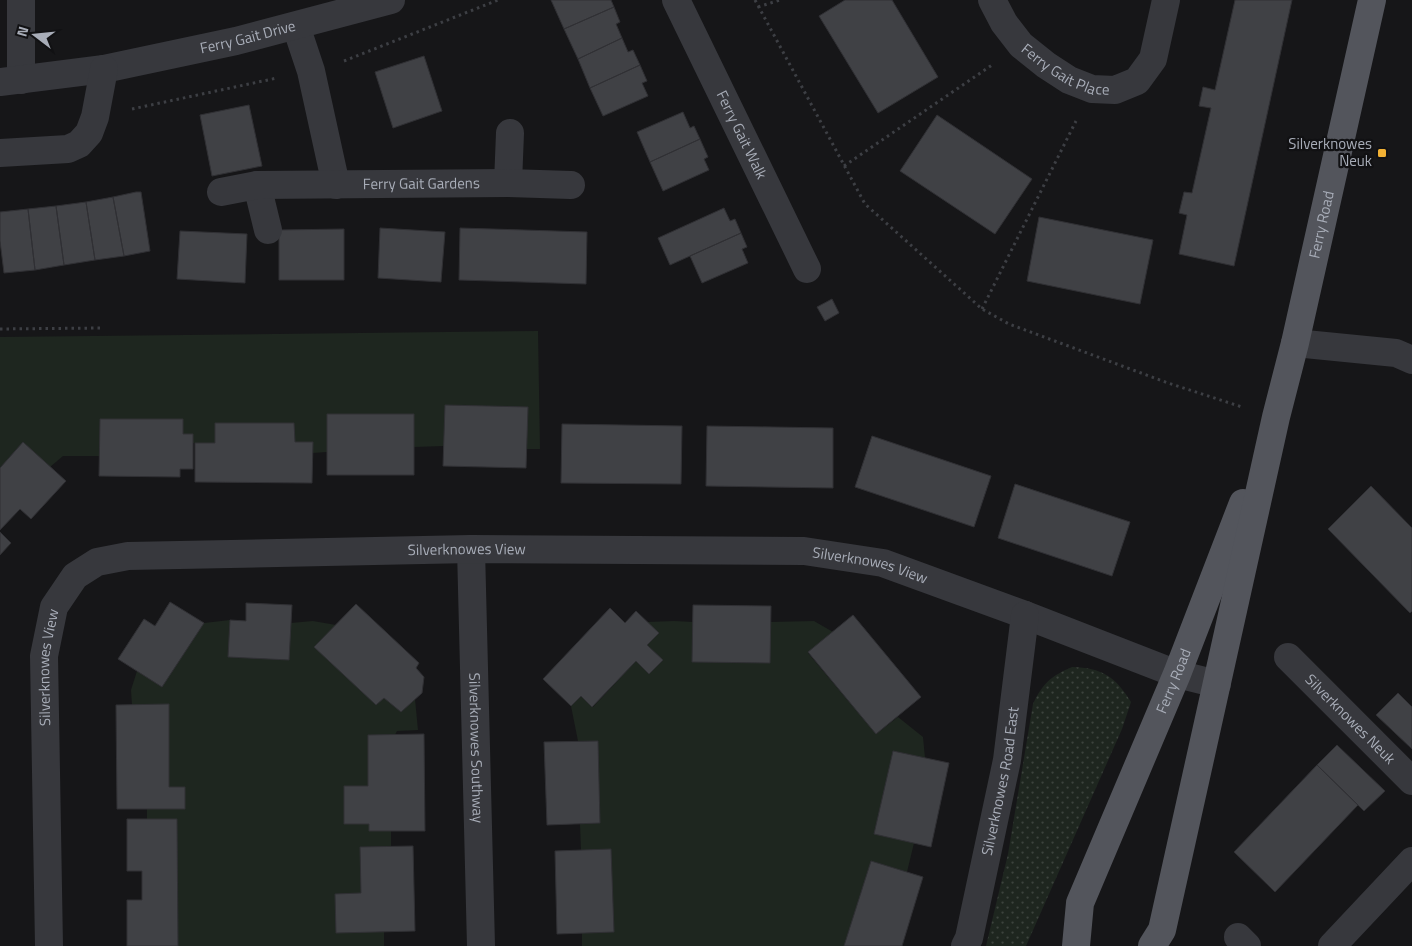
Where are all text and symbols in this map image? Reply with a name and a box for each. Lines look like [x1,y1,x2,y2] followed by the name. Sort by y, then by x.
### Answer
[10,10,60,60] north arrow
[198,14,298,59] street label: Ferry Gait Drive
[11,24,33,39] text: N
[1016,37,1110,101] street label: Ferry Gait Place
[711,86,773,183] street label: Ferry Gait Walk
[1288,132,1372,172] place label: Silverknowes Neuk
[1376,147,1388,159] marker: Silverknowes Neuk
[363,171,480,195] street label: Ferry Gait Gardens
[1302,189,1340,261] street label: Ferry Road
[407,537,526,561] street label: Silverknowes View
[811,540,931,589] street label: Silverknowes View
[32,607,64,726] street label: Silverknowes View
[1149,645,1197,717] street label: Ferry Road
[1300,668,1401,769] street label: Silverknowes Neuk
[463,672,490,823] street label: Silverknowes Southway
[975,705,1025,858] street label: Silverknowes Road East

